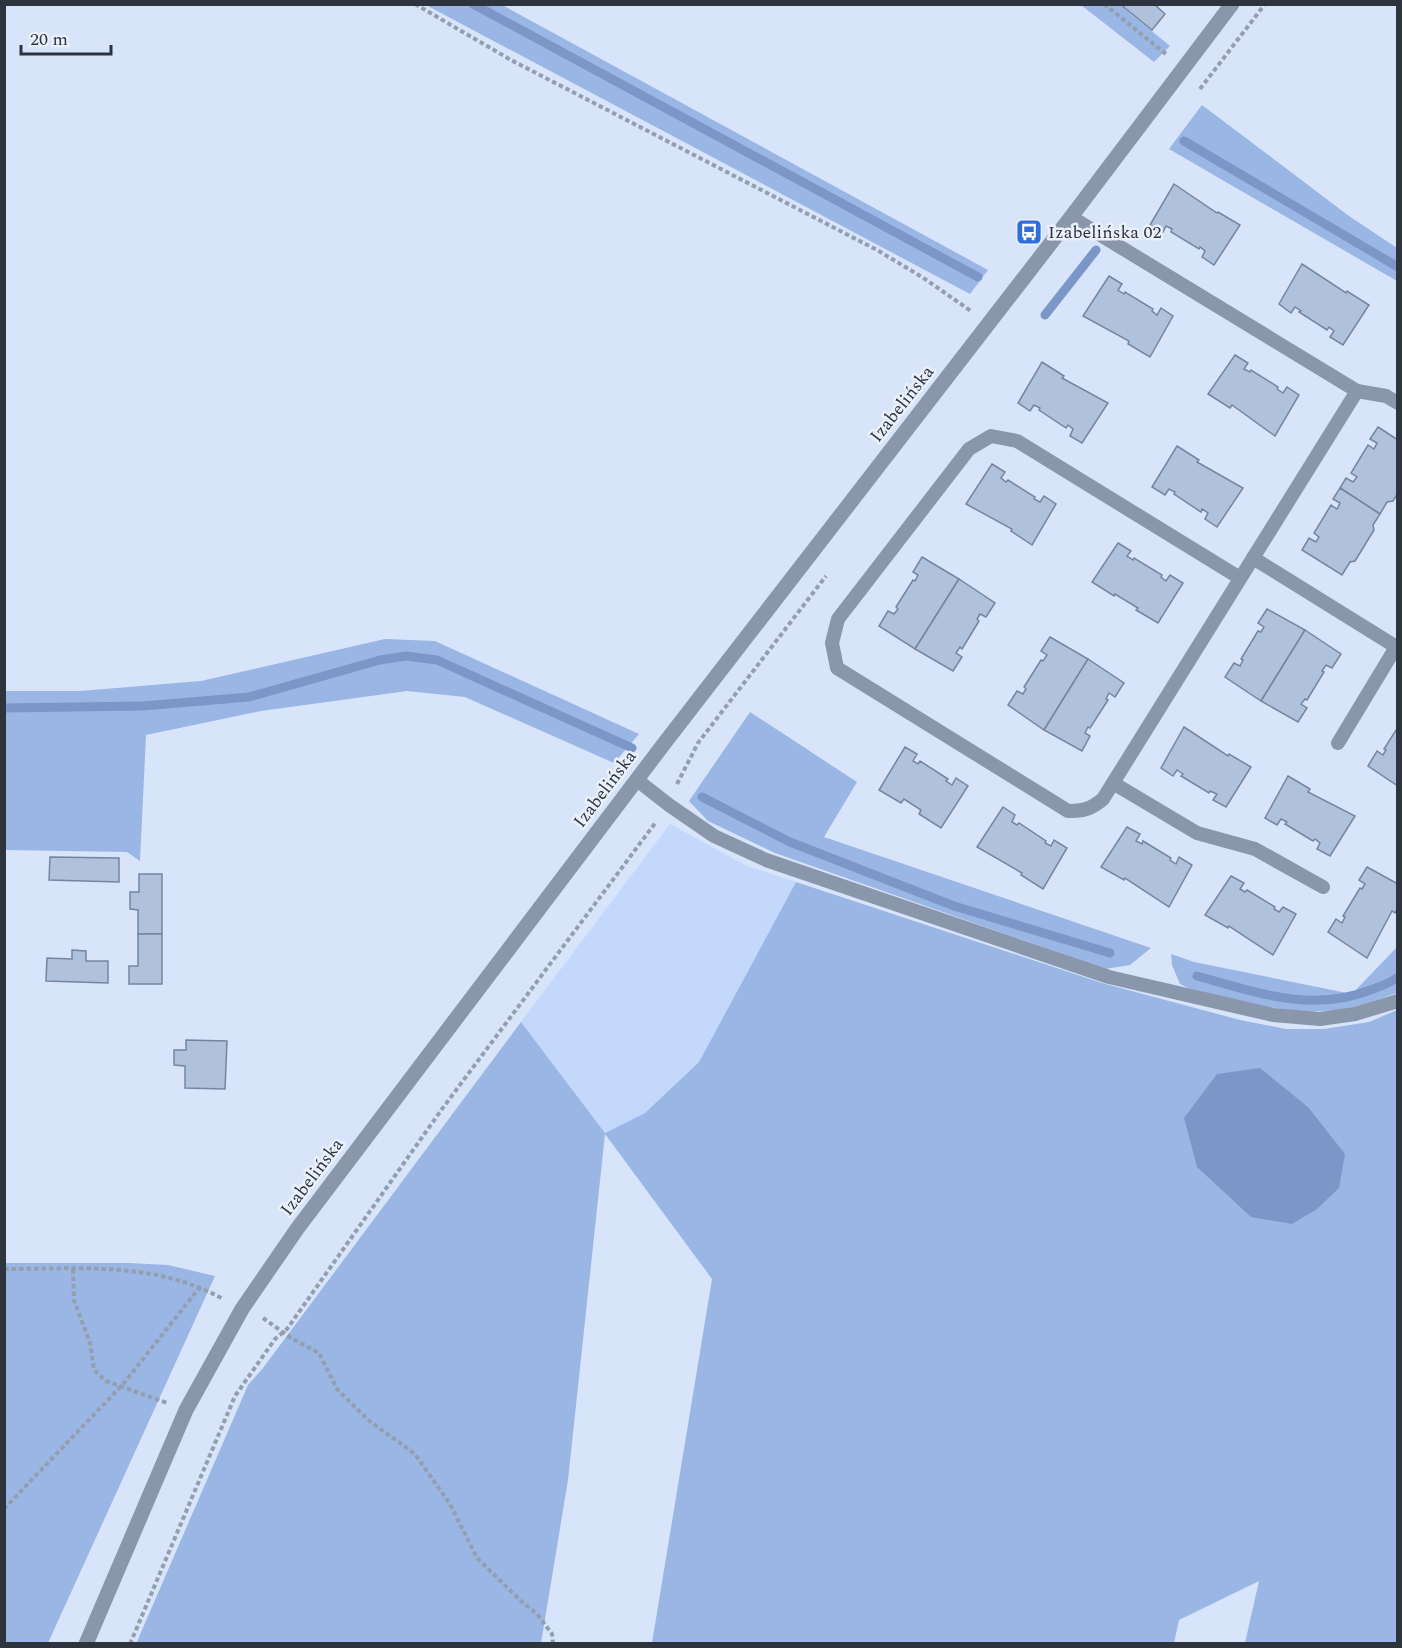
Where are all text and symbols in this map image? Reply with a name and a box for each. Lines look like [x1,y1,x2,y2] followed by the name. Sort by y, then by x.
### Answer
[21,18,111,56] scale bar
[30,26,68,53] text: 20 m
[1014,217,1044,247] bus stop icon: Izabelińska 02
[1048,219,1162,246] place label: Izabelińska 02
[863,360,941,448] street label: Izabelińska
[567,744,643,833] street label: Izabelińska
[274,1132,350,1221] street label: Izabelińska

